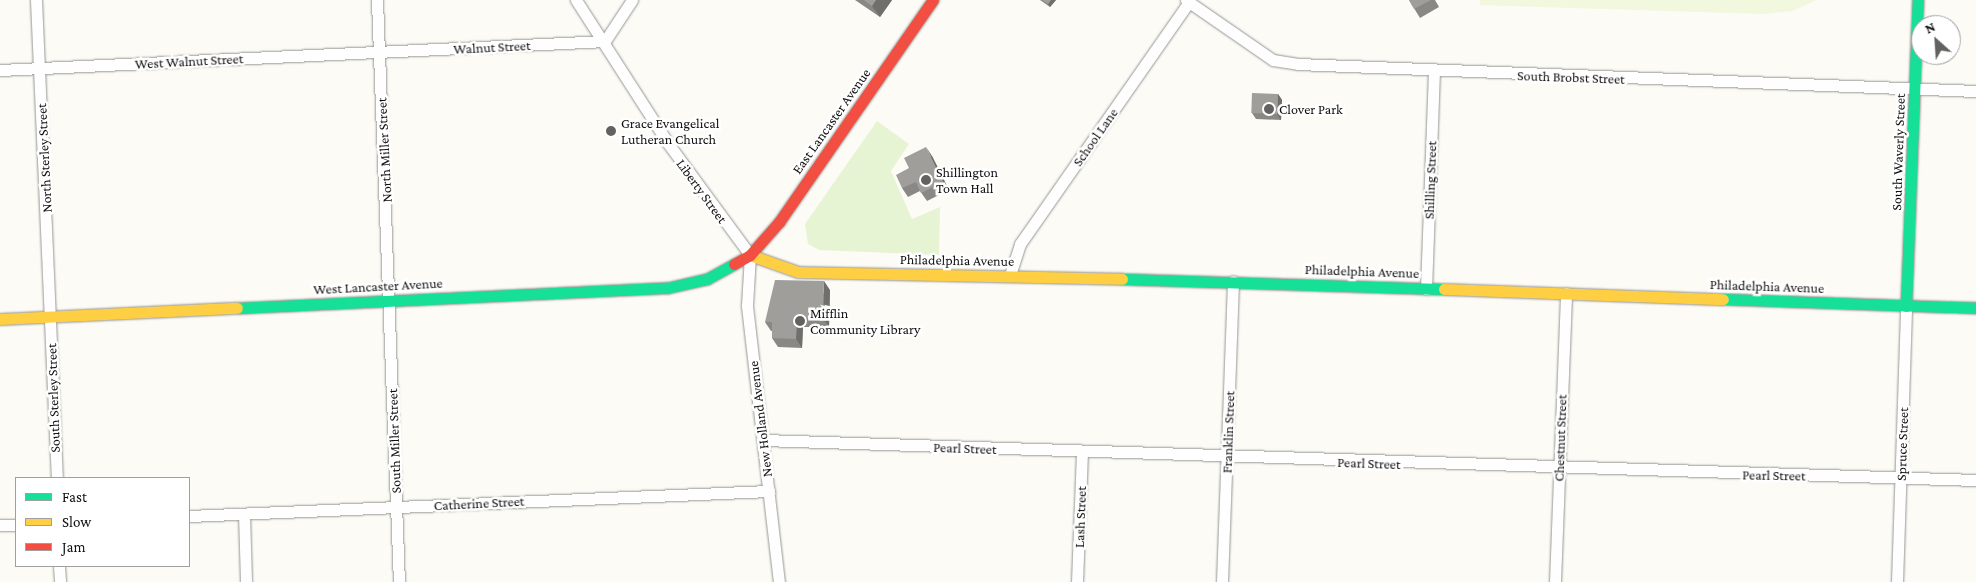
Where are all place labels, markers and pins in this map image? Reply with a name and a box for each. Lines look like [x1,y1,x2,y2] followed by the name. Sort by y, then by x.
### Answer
[1279,101,1343,117] place label: Clover Park
[1263,103,1275,115] marker: Clover Park
[621,115,719,148] place label: Grace Evangelical Lutheran Church
[605,125,617,137] marker: Grace Evangelical Lutheran Church
[936,164,998,196] place label: Shillington Town Hall
[920,174,932,186] marker: Shillington Town Hall
[810,305,920,338] place label: Mifflin Community Library
[794,315,806,327] marker: Mifflin Community Library

